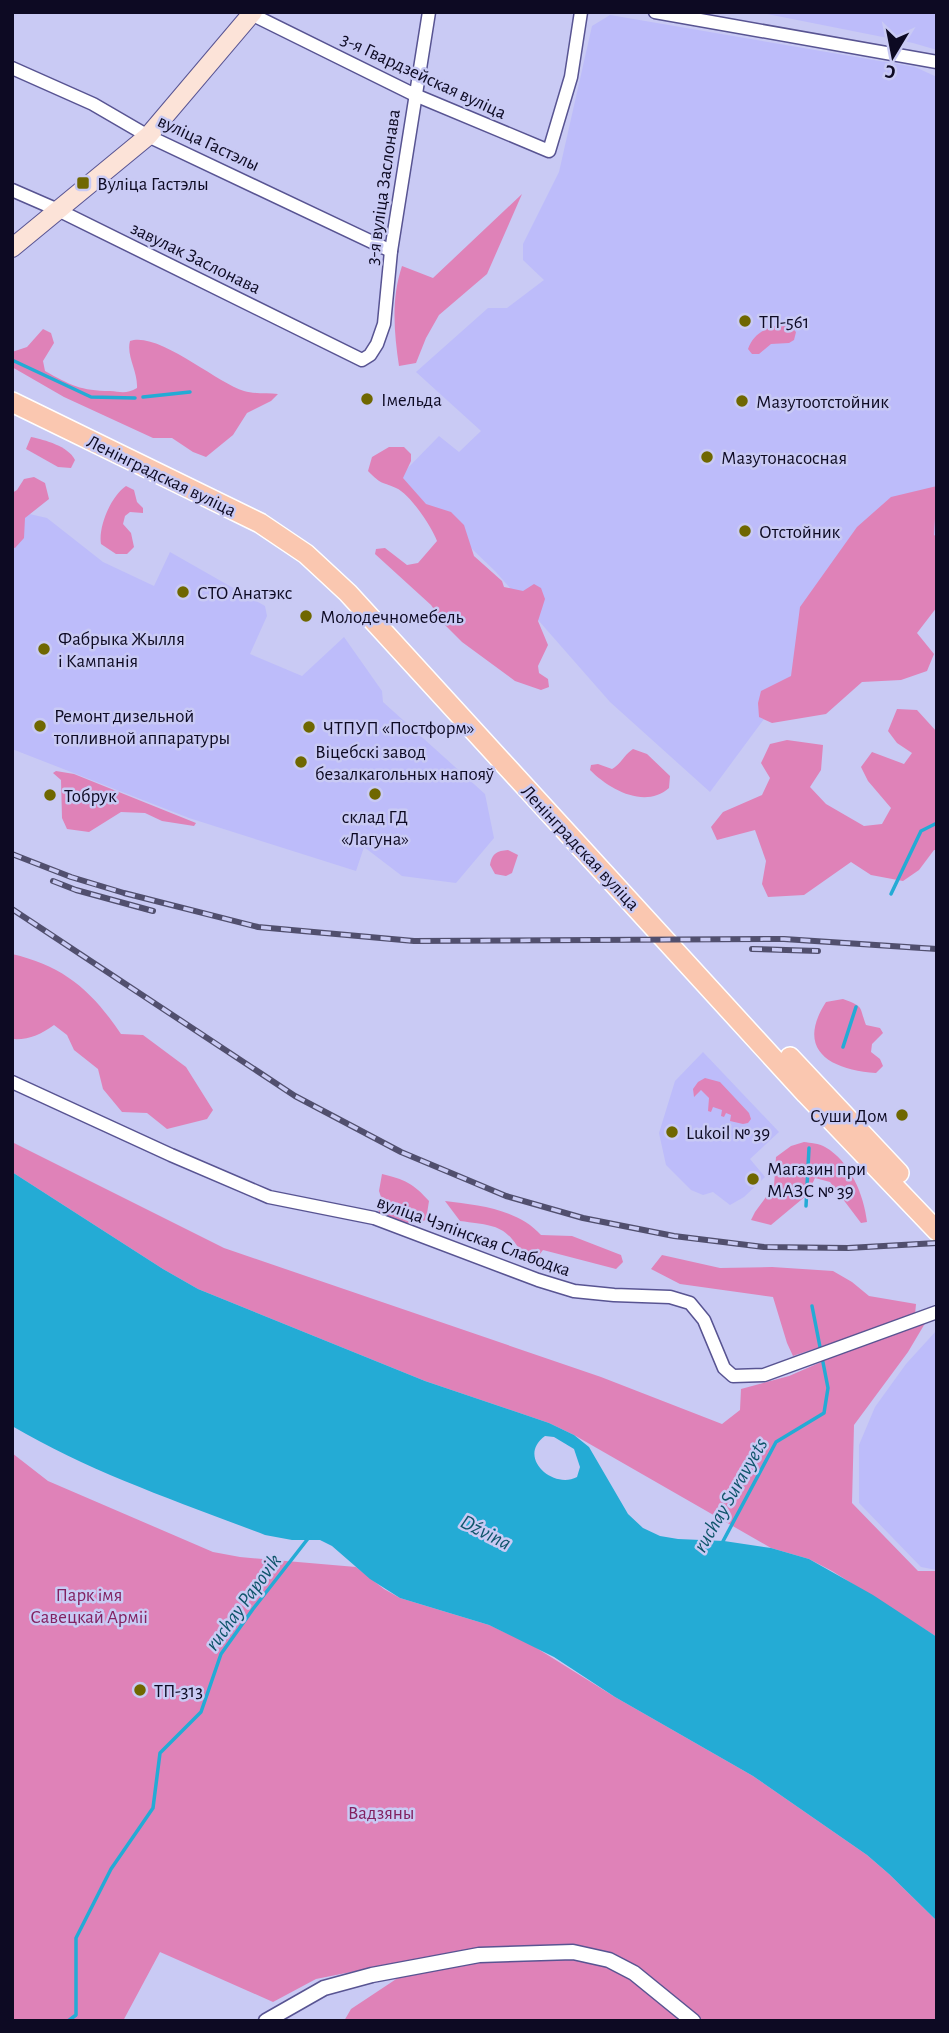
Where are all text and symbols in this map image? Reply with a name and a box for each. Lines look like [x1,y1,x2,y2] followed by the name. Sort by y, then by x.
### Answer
[858,21,928,91] north arrow
[338,30,509,123] street label: 3-я Гвардзейская вуліца
[883,61,897,82] text: С
[363,108,404,266] street label: 3-я вуліца Заслонава
[155,112,262,175] street label: вуліца Гастэлы
[75,175,91,191] marker: Вуліца Гастэлы
[97,175,209,194] place label: Вуліца Гастэлы
[127,219,264,298] street label: завулак Заслонава
[737,313,753,329] marker: ТП-561
[759,313,809,332] place label: ТП-561
[359,391,375,407] marker: Імельда
[381,391,442,410] place label: Імельда
[734,393,750,409] marker: Мазутоотстойник
[756,393,889,412] place label: Мазутоотстойник
[84,432,239,521] street label: Ленінградская вуліца
[699,449,715,465] marker: Мазутонасосная
[721,449,847,468] place label: Мазутонасосная
[737,523,753,539] marker: Отстойник
[759,523,841,542] place label: Отстойник
[175,584,191,600] marker: СТО Анатэкс
[197,584,292,603] place label: СТО Анатэкс
[298,608,314,624] marker: Молодечномебель
[320,608,464,627] place label: Молодечномебель
[58,630,185,671] place label: Фабрыка Жылля і Кампанія
[36,641,52,657] marker: Фабрыка Жылля і Кампанія
[53,707,230,748] place label: Ремонт дизельной топливной аппаратуры
[32,718,48,734] marker: Ремонт дизельной топливной аппаратуры
[301,719,317,735] marker: ЧТПУП «Постформ»
[323,719,474,738] place label: ЧТПУП «Постформ»
[315,743,494,784] place label: Віцебскі завод безалкагольных напояў
[293,754,309,770] marker: Віцебскі завод безалкагольных напояў
[517,782,643,914] street label: Ленінградская вуліца
[367,786,383,802] marker: склад ГД «Лагуна»
[42,787,58,803] marker: Тобрук
[64,787,117,806] place label: Тобрук
[341,808,409,849] place label: склад ГД «Лагуна»
[810,1107,888,1126] place label: Суши Дом
[894,1107,910,1123] marker: Суши Дом
[664,1124,680,1140] marker: Lukoil № 39
[686,1124,770,1143] place label: Lukoil № 39
[767,1160,866,1201] place label: Магазин при МАЗС № 39
[745,1171,761,1187] marker: Магазин при МАЗС № 39
[374,1193,573,1280] street label: вуліца Чэпінская Слабодка
[689,1434,772,1556] water label: ruchay Suravyets
[457,1511,514,1554] water label: Dźvina
[202,1550,286,1655] water label: ruchay Papovik
[30,1586,148,1627] park label: Парк імя Савецкай Арміі
[132,1682,148,1698] marker: ТП-313
[154,1682,203,1701] place label: ТП-313
[348,1804,414,1823] park label: Вадзяны

